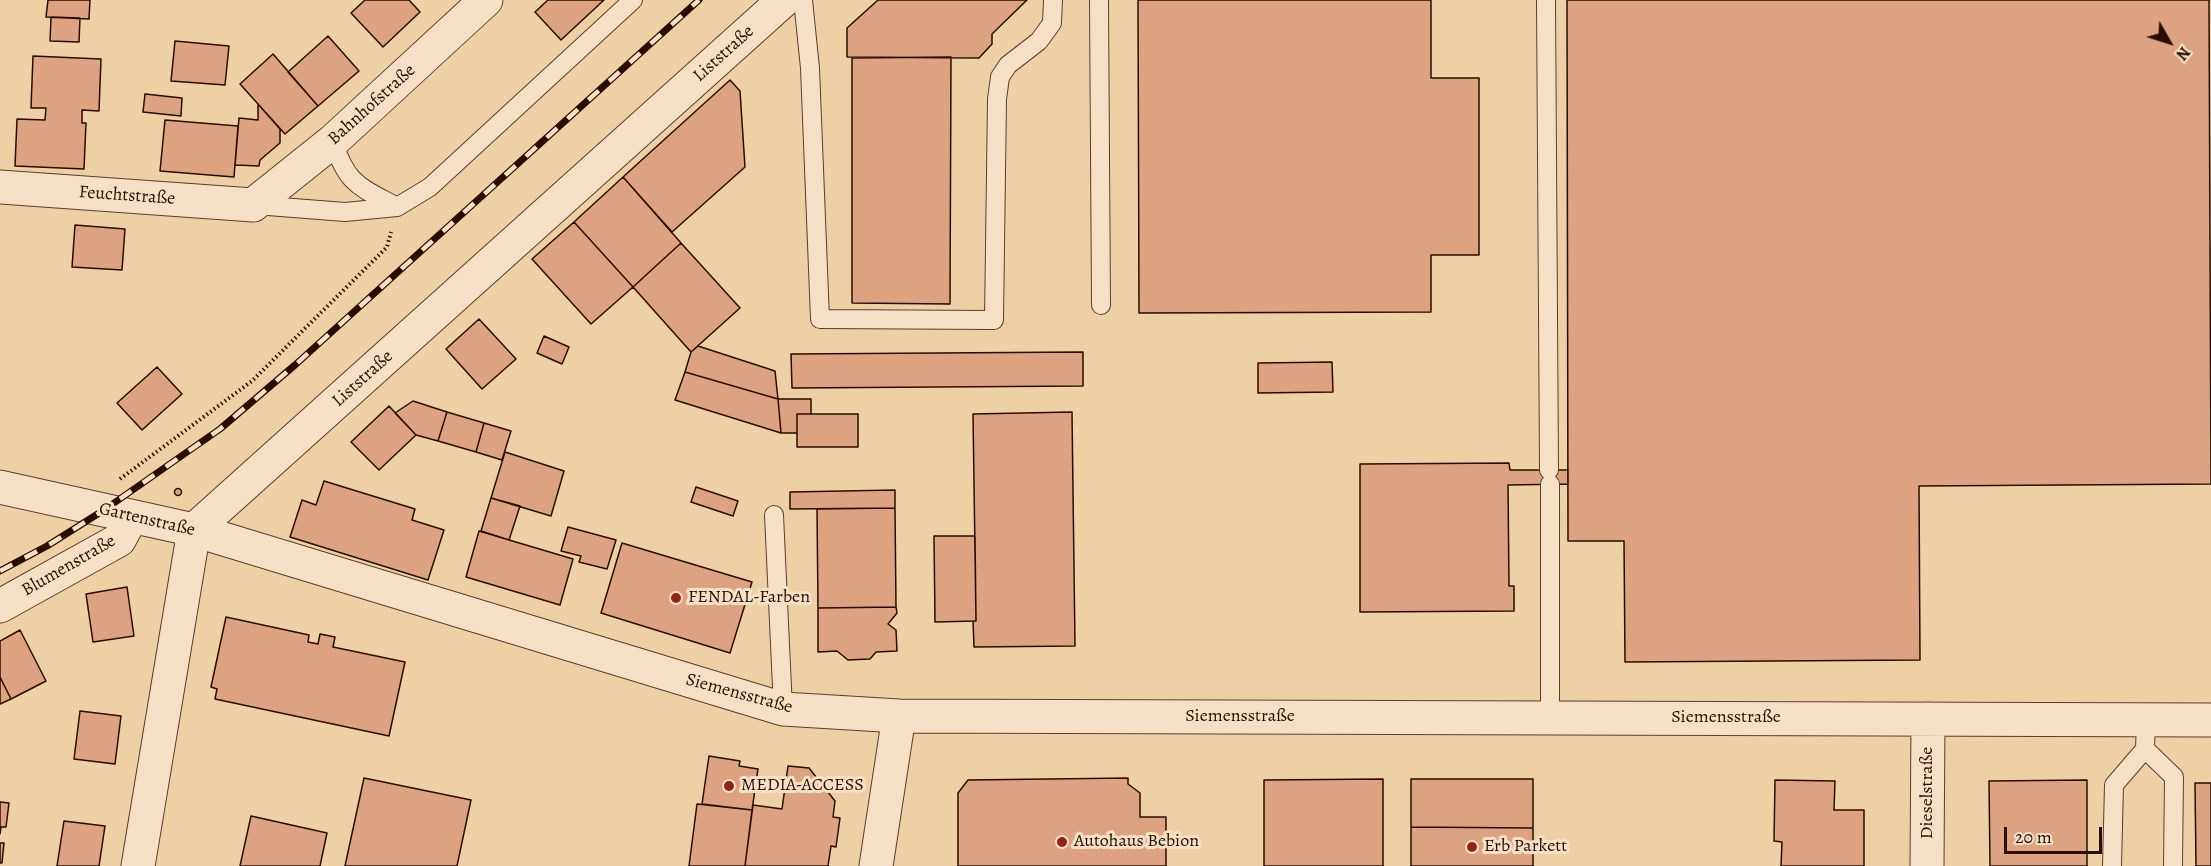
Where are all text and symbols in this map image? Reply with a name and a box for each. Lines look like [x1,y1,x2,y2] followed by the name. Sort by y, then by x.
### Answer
[2139,12,2199,72] north arrow
[689,21,759,87] street label: Liststraße
[2171,42,2195,65] text: N
[324,60,420,150] street label: Bahnhofstraße
[78,182,176,210] street label: Feuchtstraße
[328,346,398,412] street label: Liststraße
[97,498,197,542] street label: Gartenstraße
[18,530,120,602] street label: Blumenstraße
[688,587,810,609] place label: FENDAL-Farben
[669,591,683,605] marker: FENDAL-Farben
[683,669,795,719] street label: Siemensstraße
[1185,706,1295,728] street label: Siemensstraße
[1671,707,1781,729] street label: Siemensstraße
[1917,747,1939,839] street label: Dieselstraße
[741,775,864,797] place label: MEDIA-ACCESS
[722,779,736,793] marker: MEDIA-ACCESS
[2007,815,2104,853] scale bar
[2015,825,2052,849] text: 20 m
[1074,831,1199,853] place label: Autohaus Bebion
[1055,835,1069,849] marker: Autohaus Bebion
[1484,836,1567,858] place label: Erb Parkett
[1465,840,1479,854] marker: Erb Parkett

